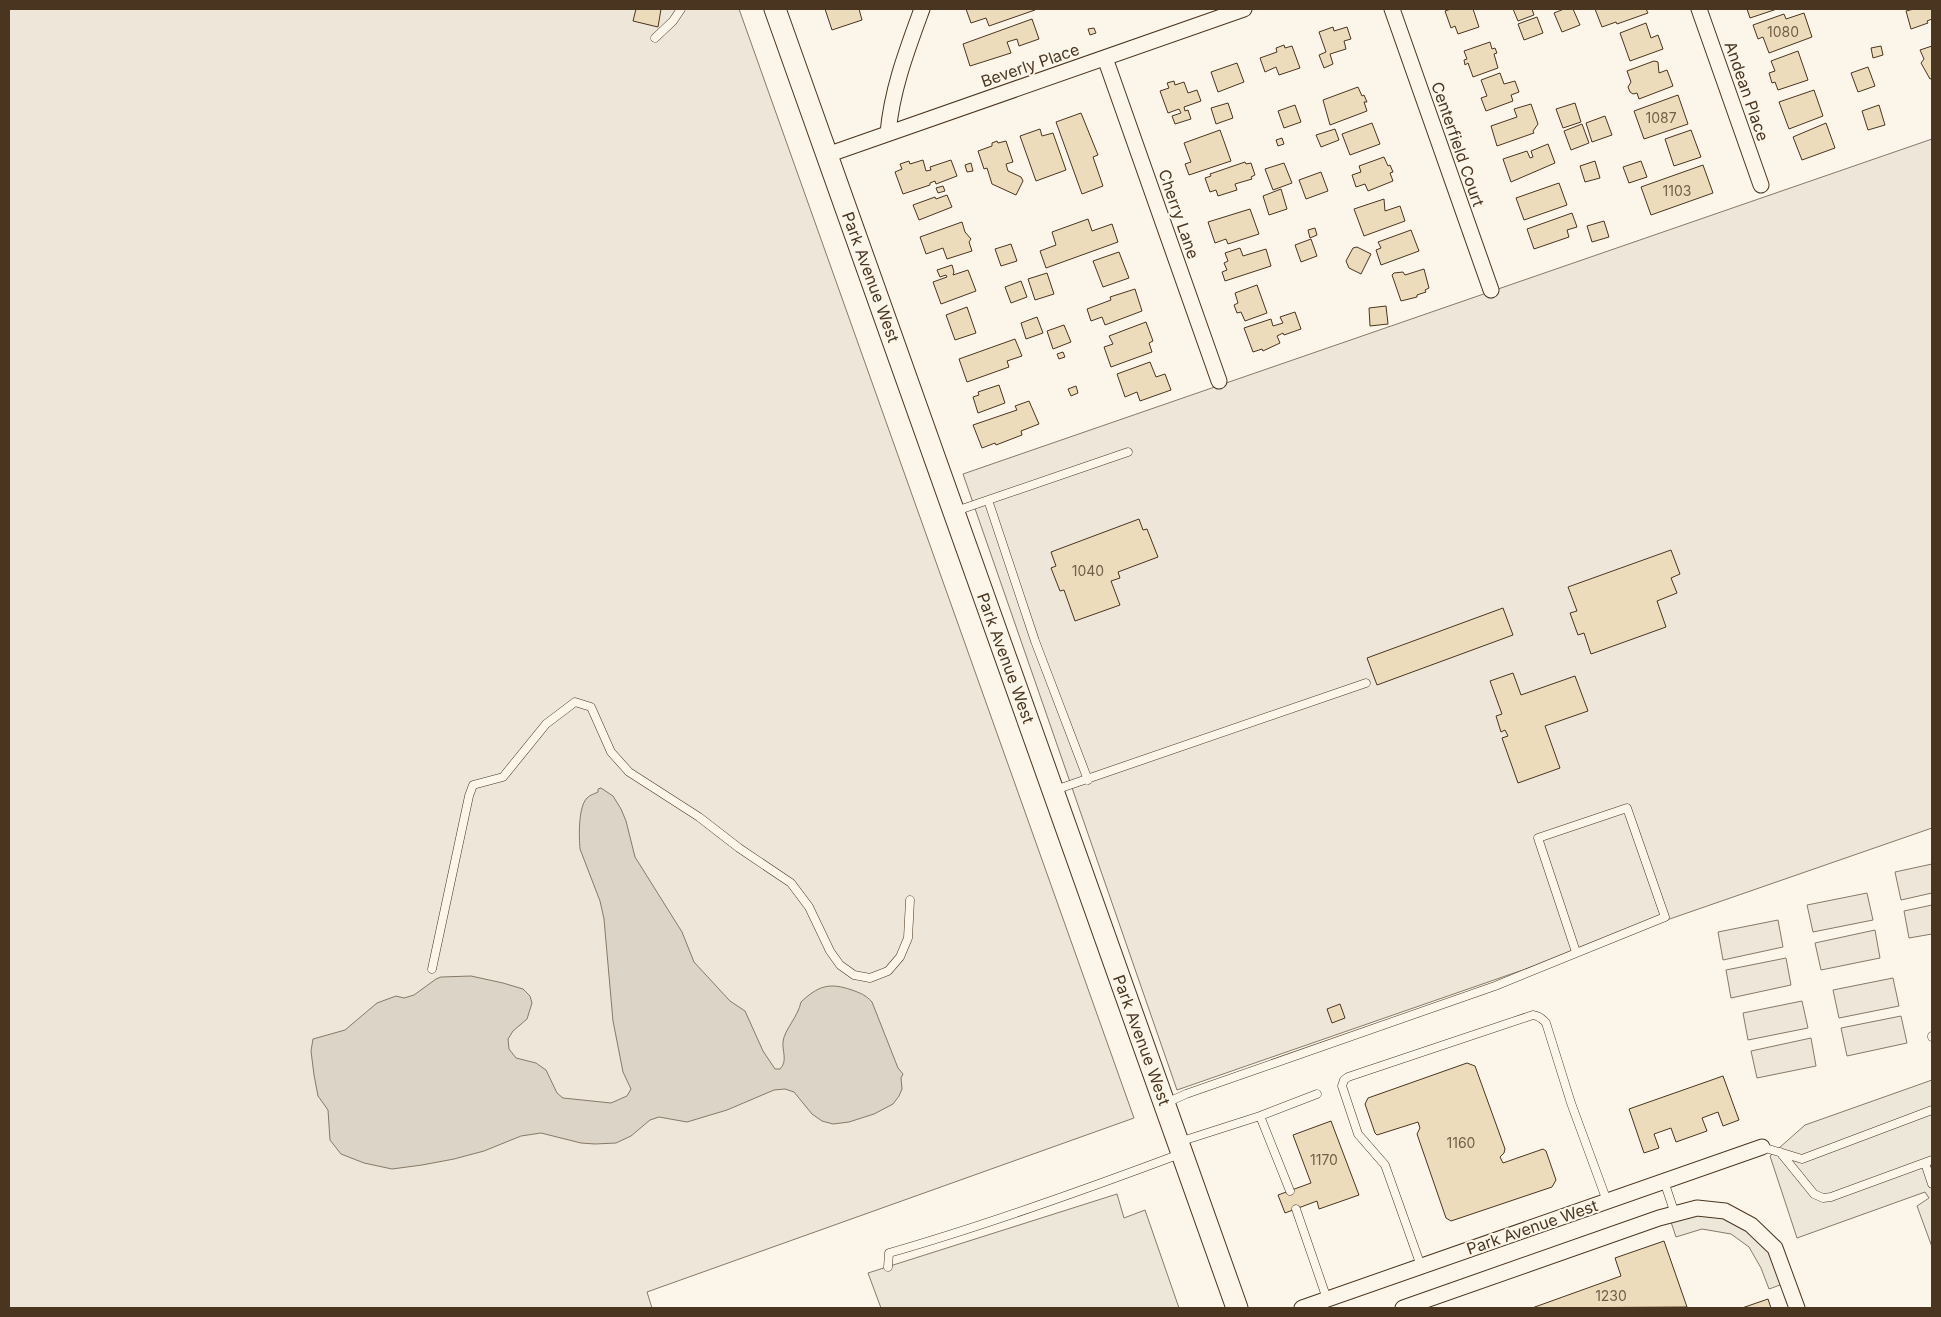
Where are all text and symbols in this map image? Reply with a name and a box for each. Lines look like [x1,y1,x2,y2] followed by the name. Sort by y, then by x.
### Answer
[1767,23,1799,40] house number: 1080
[1721,38,1773,144] street label: Andean Place
[978,39,1082,91] street label: Beverly Place
[1427,79,1489,209] street label: Centerfield Court
[1645,109,1677,126] house number: 1087
[1154,167,1204,261] street label: Cherry Lane
[1663,182,1691,199] house number: 1103
[838,209,904,345] street label: Park Avenue West
[1072,562,1104,579] house number: 1040
[973,590,1039,726] street label: Park Avenue West
[1109,972,1175,1108] street label: Park Avenue West
[1447,1134,1475,1151] house number: 1160
[1310,1151,1338,1168] house number: 1170
[1464,1195,1600,1259] street label: Park Avenue West
[1595,1287,1627,1304] house number: 1230

